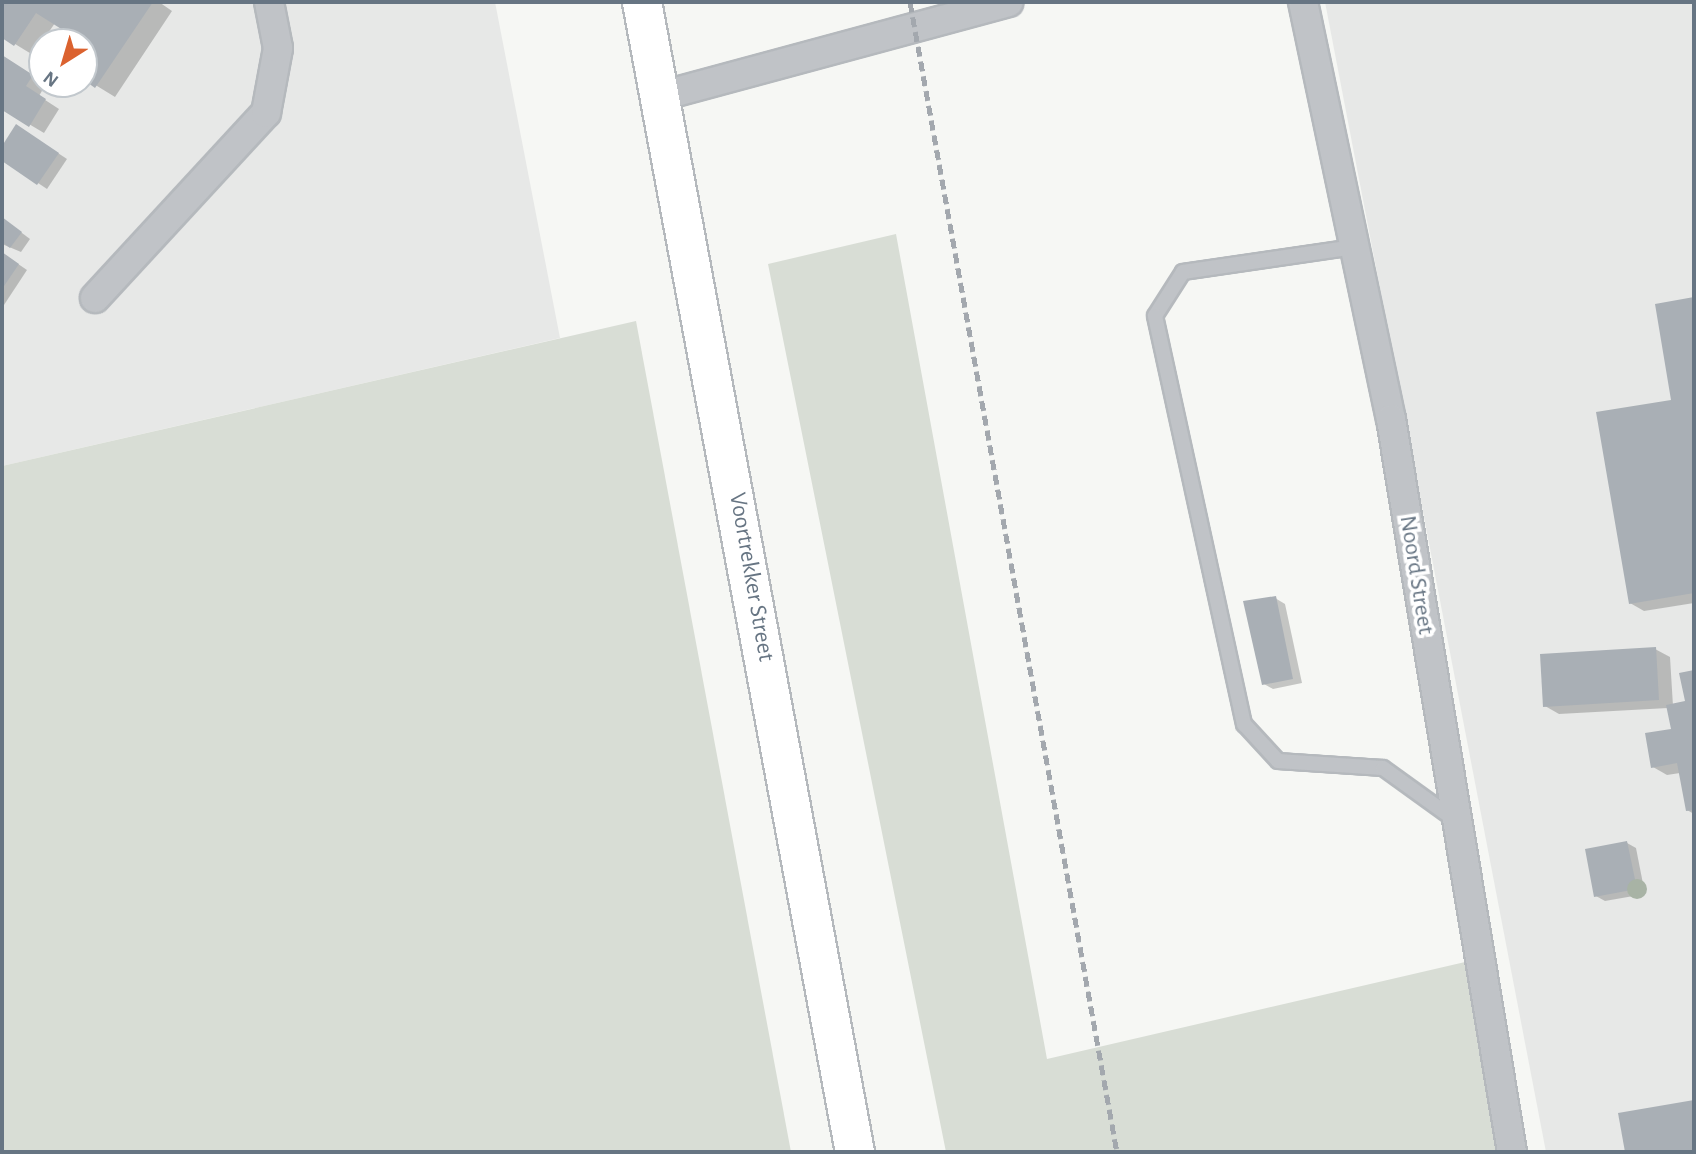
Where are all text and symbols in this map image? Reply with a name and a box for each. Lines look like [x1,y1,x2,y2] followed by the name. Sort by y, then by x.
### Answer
[28,28,98,98] north arrow
[40,67,62,90] text: N
[722,490,780,664] street label: Voortrekker Street
[1392,514,1440,636] street label: Noord Street

